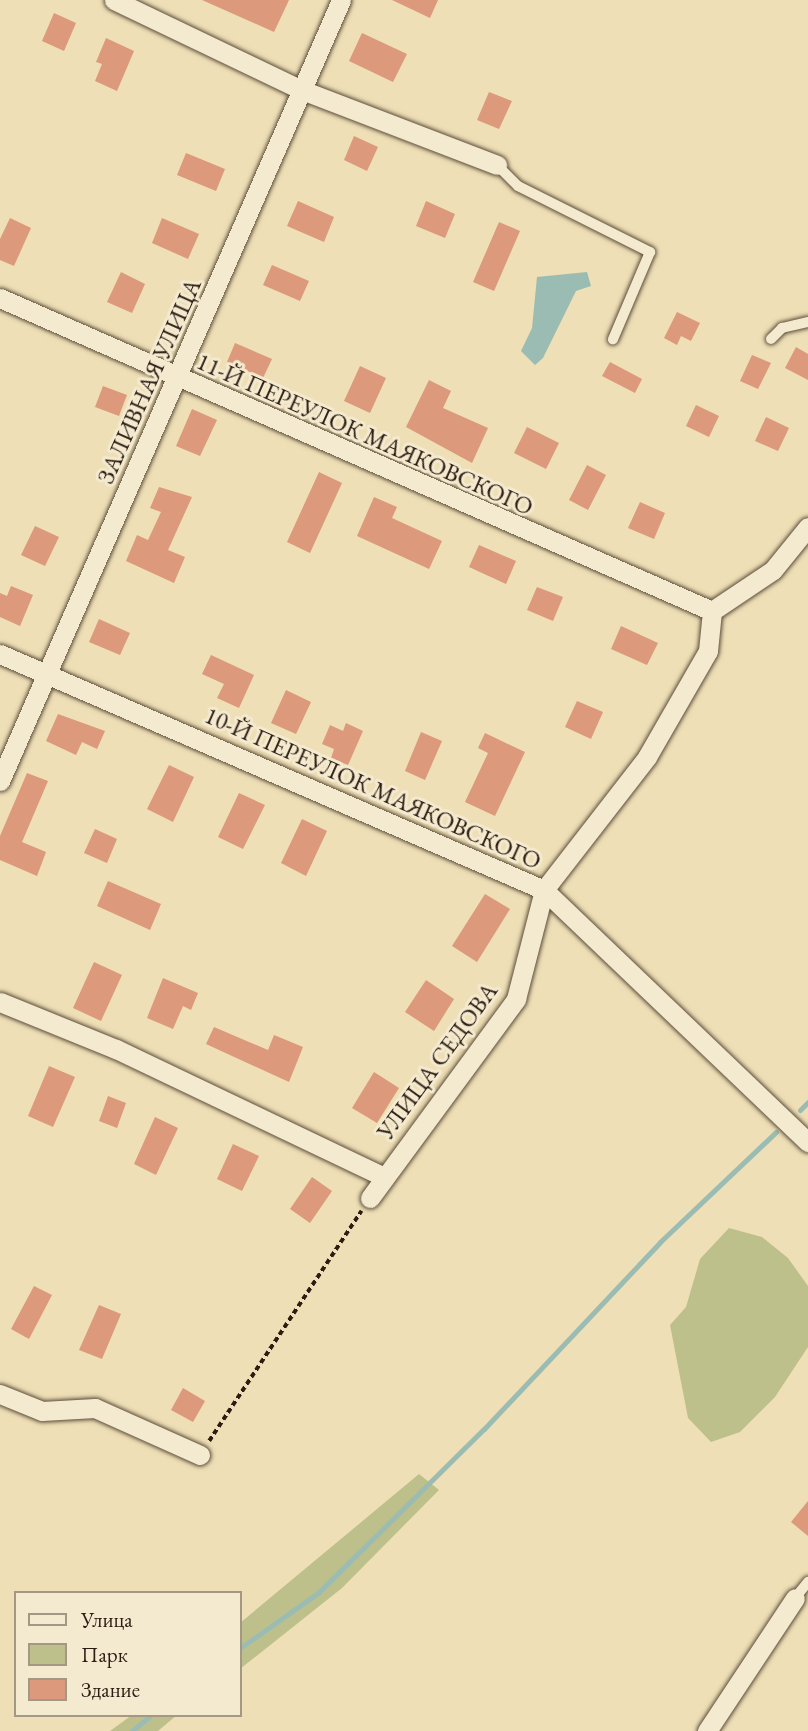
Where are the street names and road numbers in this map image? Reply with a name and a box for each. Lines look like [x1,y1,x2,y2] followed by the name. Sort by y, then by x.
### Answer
[91,274,207,488] street label: ЗАЛИВНАЯ УЛИЦА
[192,347,538,521] street label: 11-Й ПЕРЕУЛОК МАЯКОВСКОГО
[200,701,546,875] street label: 10-Й ПЕРЕУЛОК МАЯКОВСКОГО
[371,977,503,1145] street label: УЛИЦА СЕДОВА

